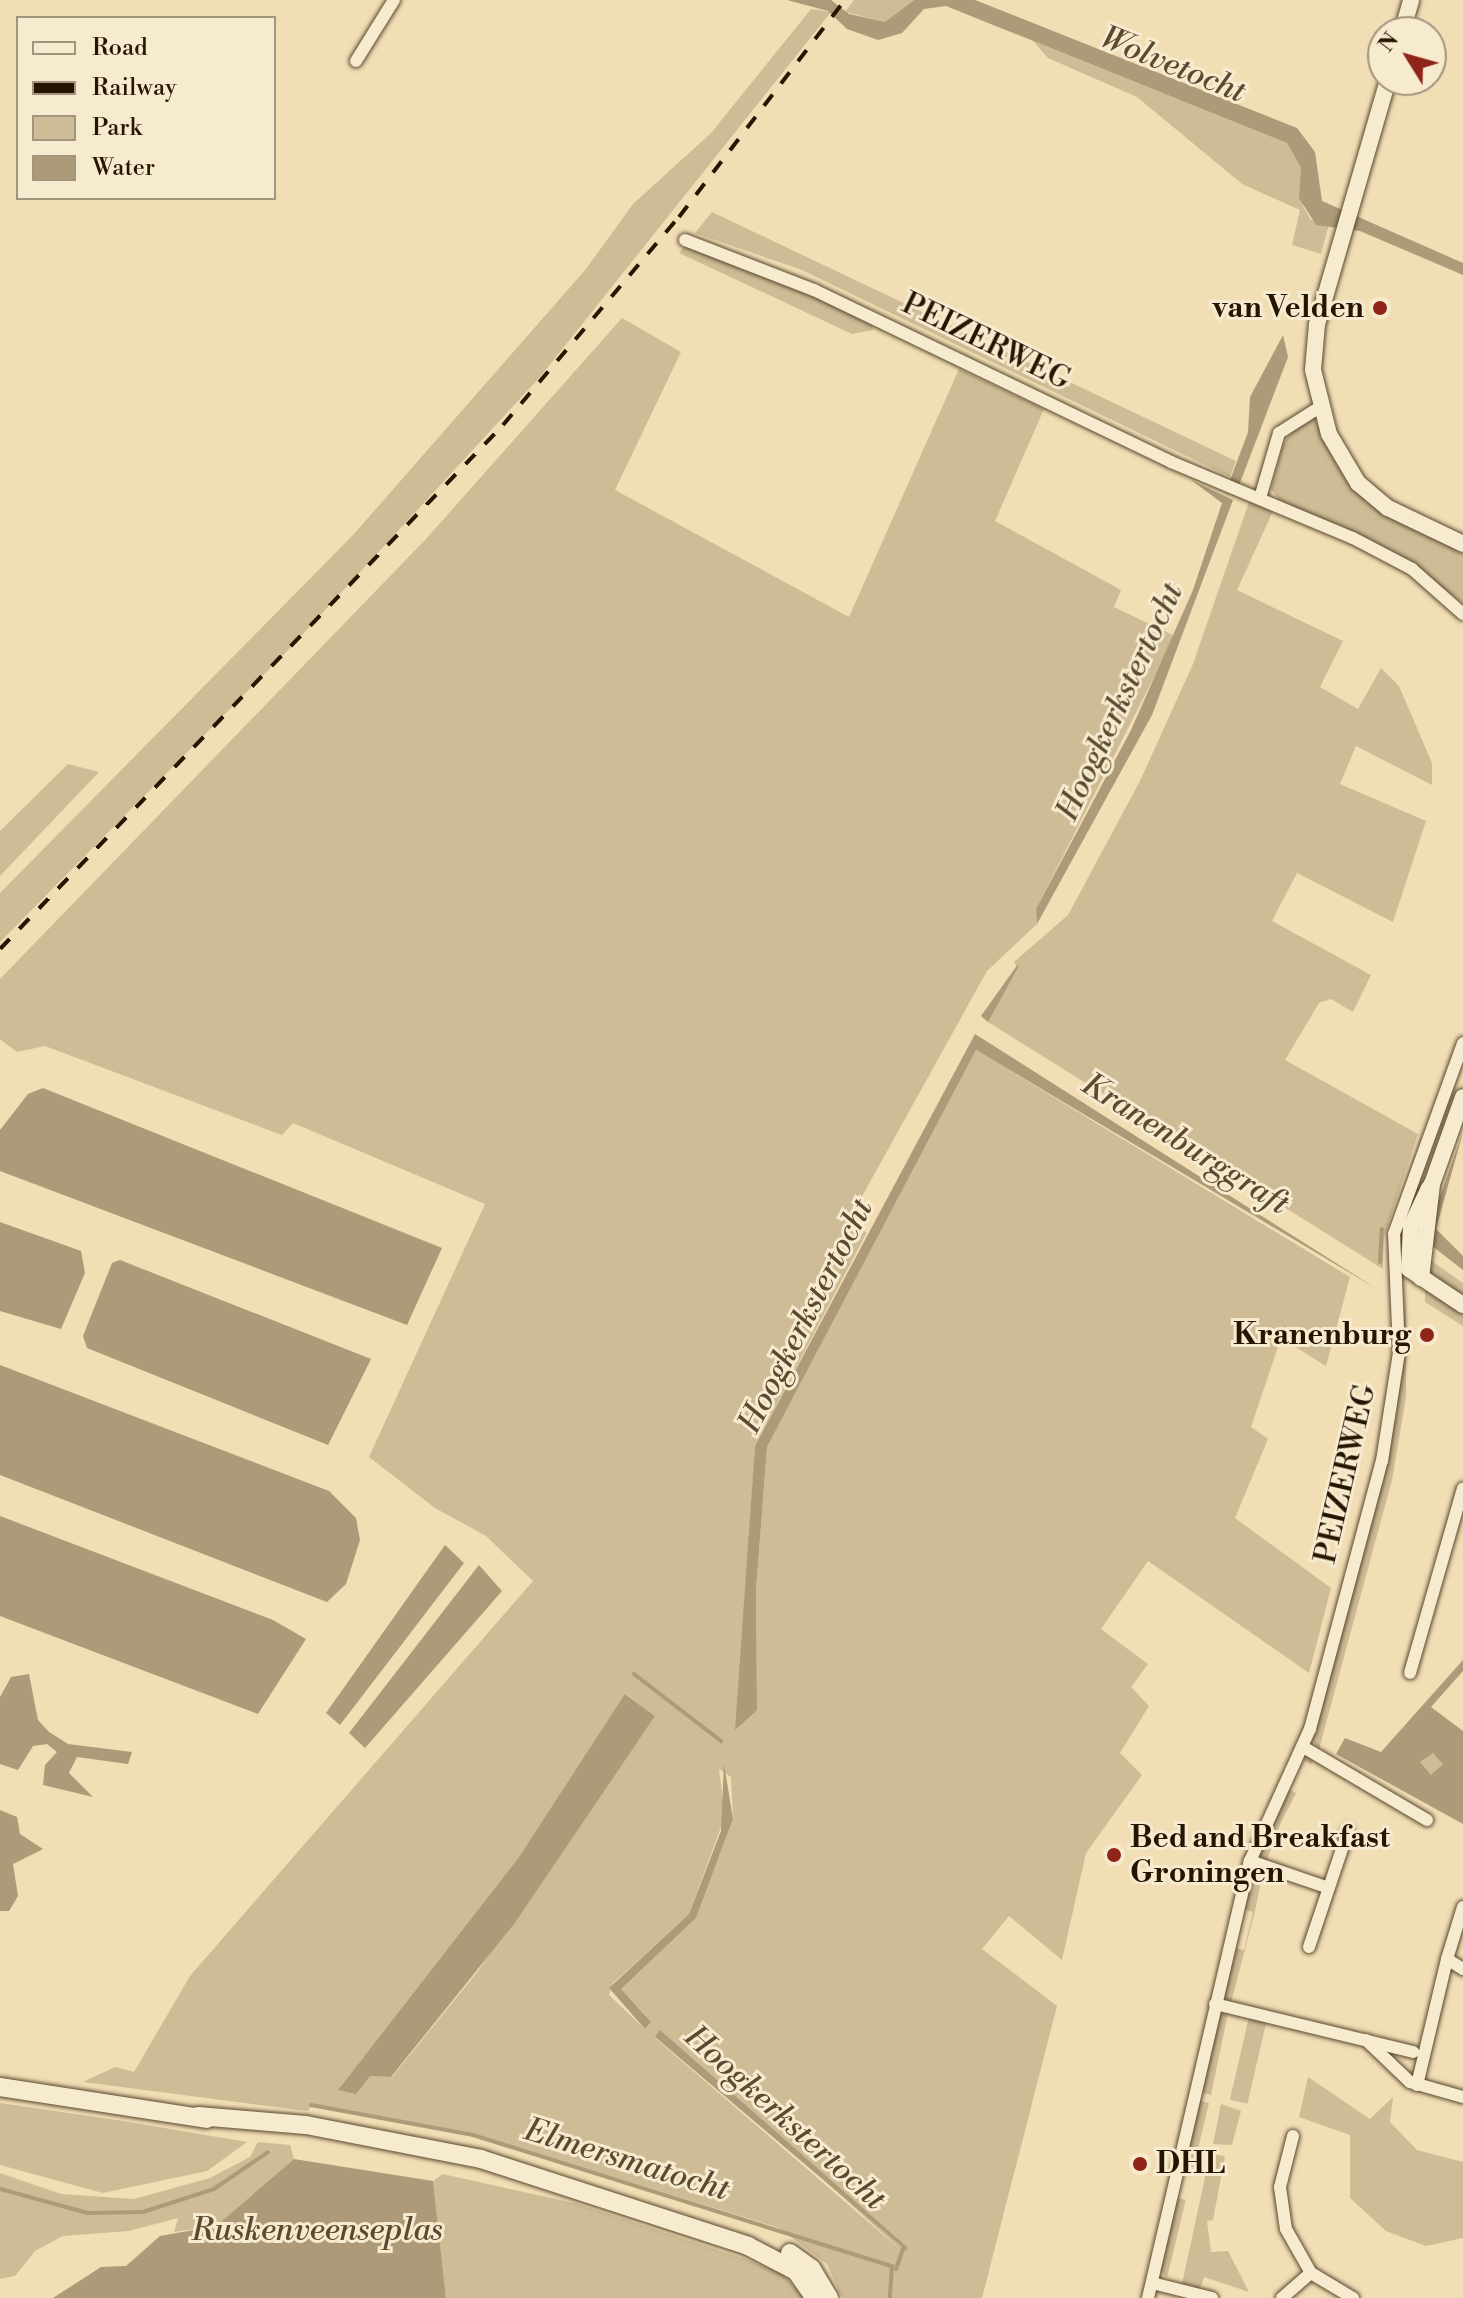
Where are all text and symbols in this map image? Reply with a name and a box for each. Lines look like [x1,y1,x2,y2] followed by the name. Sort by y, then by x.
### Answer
[16,16,276,200] legend
[1367,16,1447,96] north arrow
[1095,19,1251,111] water label: Wolvetocht
[1373,27,1405,58] text: N
[92,33,148,63] text: Road
[92,73,177,103] text: Railway
[92,113,142,143] text: Park
[92,153,155,183] text: Water
[896,286,1076,398] street label: PEIZERWEG
[1213,290,1364,326] place label: van Velden
[1371,299,1389,317] marker: van Velden
[1048,577,1192,827] water label: Hoogkerkstertocht
[1074,1065,1296,1223] water label: Kranenburggraft
[730,1192,882,1440] water label: Hoogkerkstertocht
[1233,1317,1411,1353] place label: Kranenburg
[1418,1326,1436,1344] marker: Kranenburg
[1308,1381,1384,1567] street label: PEIZERWEG
[1130,1820,1390,1890] place label: Bed and Breakfast Groningen
[1105,1846,1123,1864] marker: Bed and Breakfast Groningen
[676,2017,894,2219] water label: Hoogkerkstertocht
[520,2111,734,2209] water label: Elmersmatocht
[1156,2146,1225,2182] place label: DHL
[1131,2155,1149,2173] marker: DHL
[191,2211,443,2249] water label: Ruskenveenseplas

